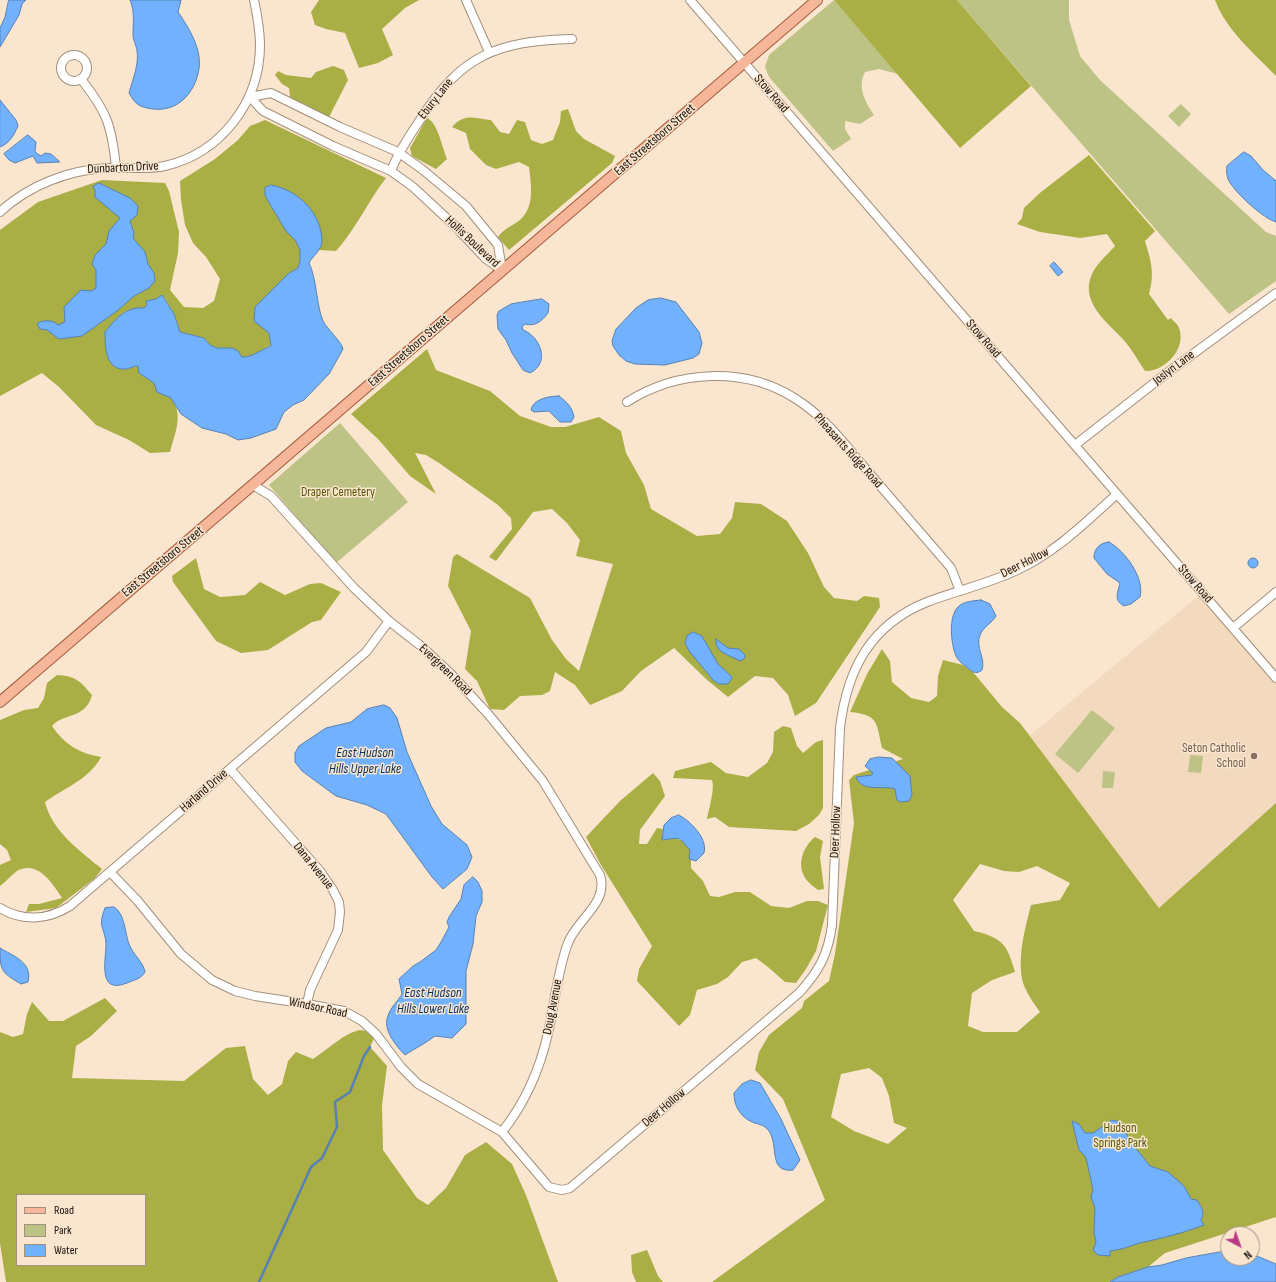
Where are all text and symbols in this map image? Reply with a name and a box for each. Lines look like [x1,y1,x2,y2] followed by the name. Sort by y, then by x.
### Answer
[750,72,792,116] street label: Stow Road
[415,75,457,123] street label: Ebury Lane
[611,101,699,179] street label: East Streetsboro Street
[87,158,159,178] street label: Dunbarton Drive
[441,213,503,271] street label: Hollis Boulevard
[365,312,453,390] street label: East Streetsboro Street
[962,317,1004,361] street label: Stow Road
[1150,347,1198,389] street label: Joslyn Lane
[810,410,886,492] street label: Pheasants Ridge Road
[301,485,375,501] park label: Draper Cemetery
[119,523,207,601] street label: East Streetsboro Street
[998,544,1052,582] street label: Deer Hollow
[1174,562,1216,606] street label: Stow Road
[415,641,475,699] street label: Evergreen Road
[1182,741,1246,772] place label: Seton Catholic School
[329,745,401,778] water label: East Hudson Hills Upper Lake
[1249,751,1259,761] marker: Seton Catholic School
[177,766,231,816] street label: Harland Drive
[827,806,845,858] street label: Deer Hollow
[289,839,337,893] street label: Dana Avenue
[540,978,566,1036] street label: Doug Avenue
[397,985,469,1018] water label: East Hudson Hills Lower Lake
[287,994,349,1022] street label: Windsor Road
[639,1085,689,1131] street label: Deer Hollow
[1093,1121,1147,1152] park label: Hudson Springs Park
[16,1194,146,1266] legend
[54,1203,74,1218] text: Road
[54,1223,72,1238] text: Park
[1220,1226,1260,1266] north arrow
[54,1243,78,1258] text: Water
[1241,1248,1254,1262] text: N

